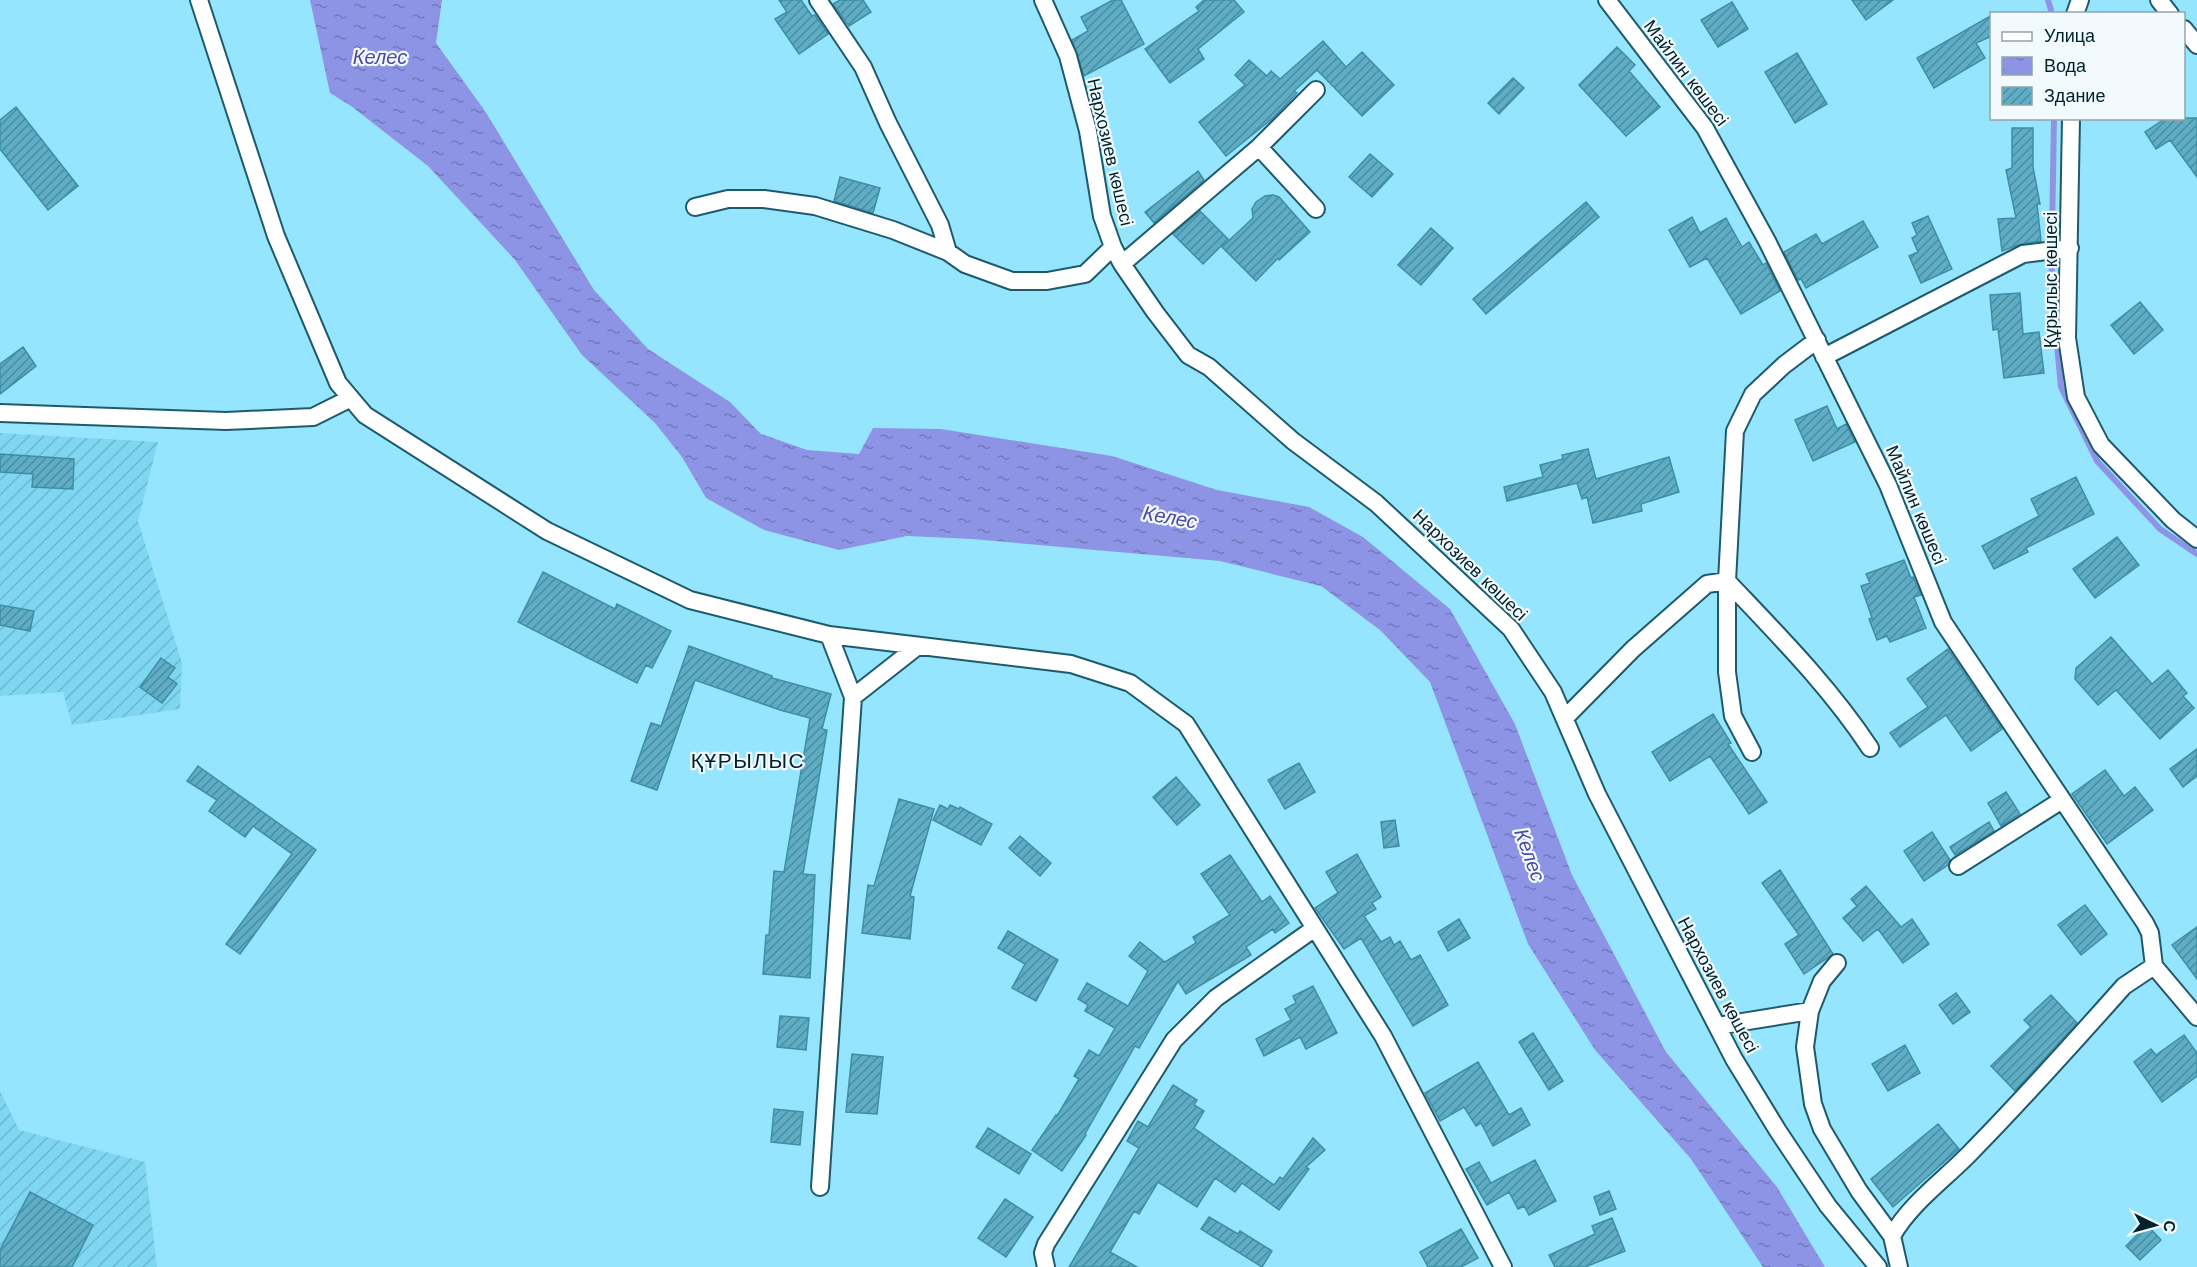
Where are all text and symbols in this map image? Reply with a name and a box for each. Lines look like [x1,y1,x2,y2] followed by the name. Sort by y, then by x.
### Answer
[1990,12,2185,120] legend
[1640,16,1733,130] street label: Майлин көшесі
[2044,25,2096,46] text: Улица
[353,45,407,69] water label: Келес
[2044,55,2087,76] text: Вода
[1083,76,1138,228] street label: Нархозиев көшесі
[2044,85,2105,106] text: Здание
[2040,212,2061,348] street label: Құрылыс көшесі
[1882,442,1951,567] street label: Майлин көшесі
[1141,500,1199,534] water label: Келес
[1409,505,1532,625] street label: Нархозиев көшесі
[691,748,805,773] district label: ҚҰРЫЛЫС
[1509,825,1551,885] water label: Келес
[1674,913,1763,1056] street label: Нархозиев көшесі
[2125,1195,2185,1255] north arrow
[2159,1220,2179,1233] text: С

